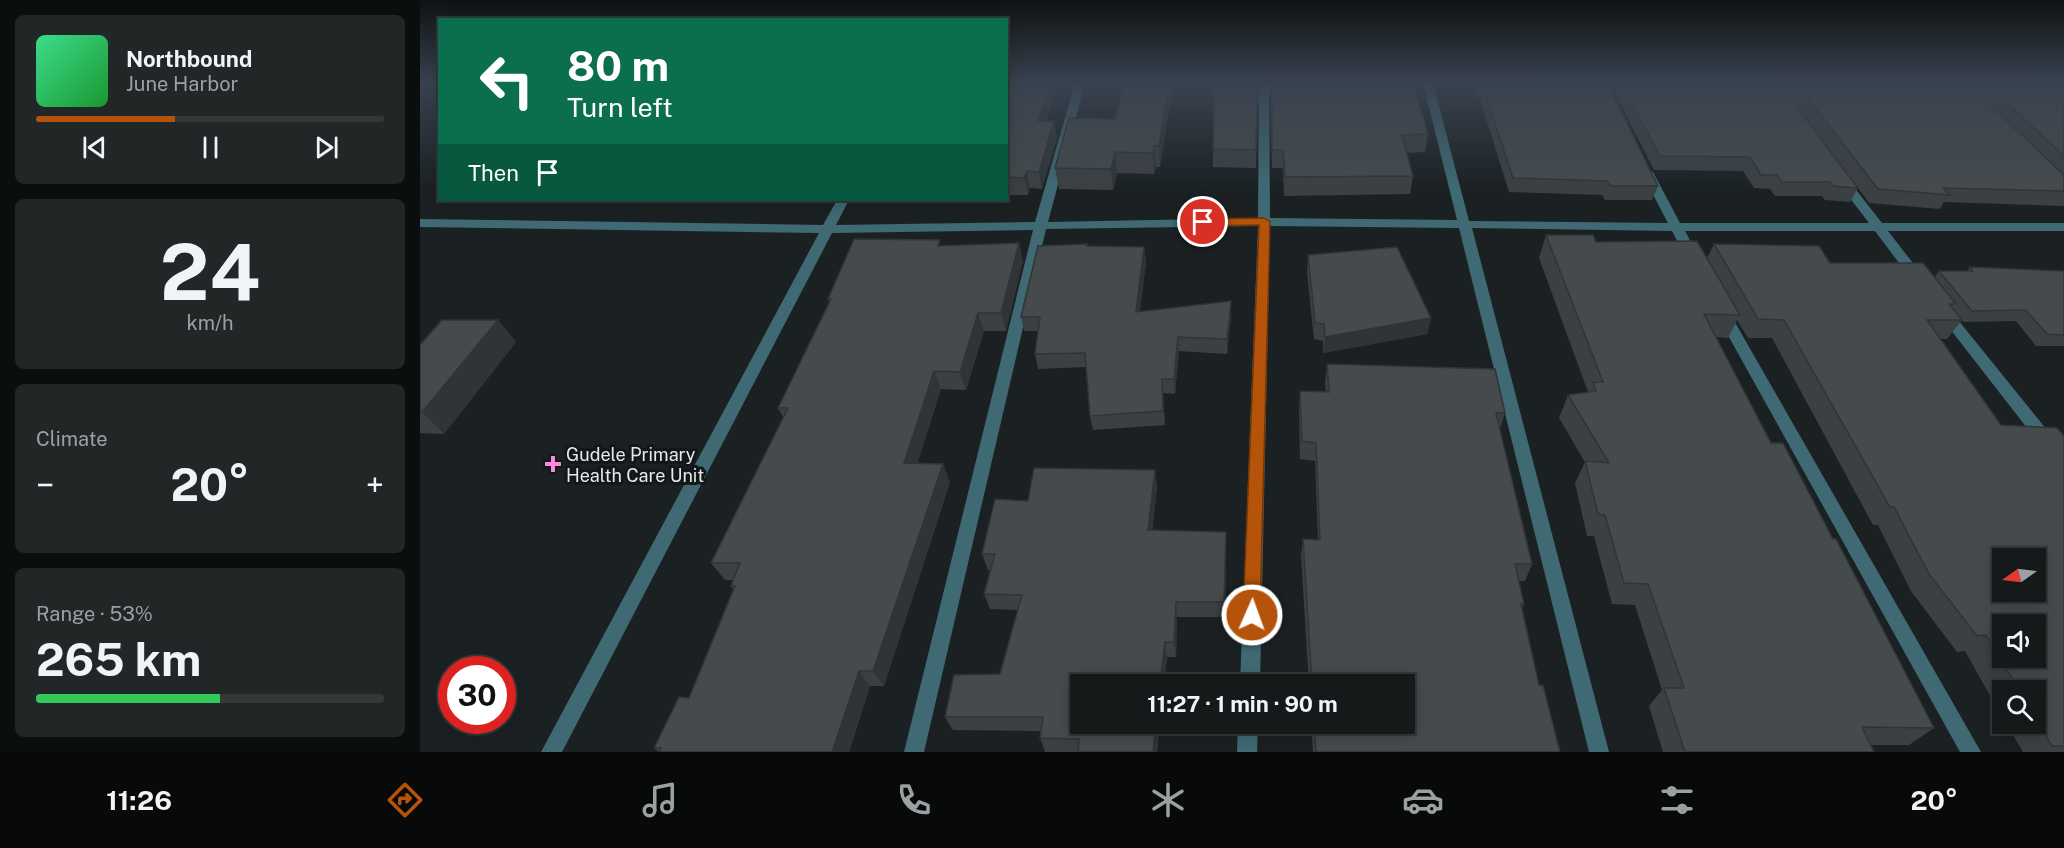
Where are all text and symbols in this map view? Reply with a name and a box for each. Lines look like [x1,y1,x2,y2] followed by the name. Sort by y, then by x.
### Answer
[567,41,669,90] text: 80 m
[468,42,546,120] icon: left
[126,46,252,72] text: Northbound
[126,72,238,96] text: June Harbor
[567,91,673,123] text: Turn left
[78,131,111,164] icon: previous
[194,131,227,164] icon: pause
[310,131,343,164] icon: next
[531,156,564,189] icon: arrive
[468,160,519,186] text: Then
[1177,196,1228,247] pin
[1186,205,1219,238] icon: arrive
[160,226,260,318] text: 24
[186,311,234,335] text: km/h
[36,427,108,451] text: Climate
[566,444,704,486] place label: Gudele Primary Health Care Unit
[544,455,562,473] marker: Gudele Primary Health Care Unit
[171,458,249,511] text: 20°
[36,466,54,504] text: −
[366,466,384,504] text: +
[1992,548,2046,602] north arrow
[1992,548,2046,734] map controls
[1220,583,1284,647] position arrow
[36,602,153,626] text: Range · 53%
[1992,614,2046,668] button: sound
[36,633,201,686] text: 265 km
[438,656,516,734] speed limit sign: 30
[1992,680,2046,734] button: search
[1147,691,1338,717] text: 11:27 · 1 min · 90 m
[384,779,426,821] icon: directions
[639,779,681,821] icon: music
[893,779,935,821] icon: phone
[1147,779,1189,821] icon: climate
[1402,779,1444,821] icon: car
[1656,779,1698,821] icon: filters
[106,784,172,816] text: 11:26
[1910,784,1958,816] text: 20°

